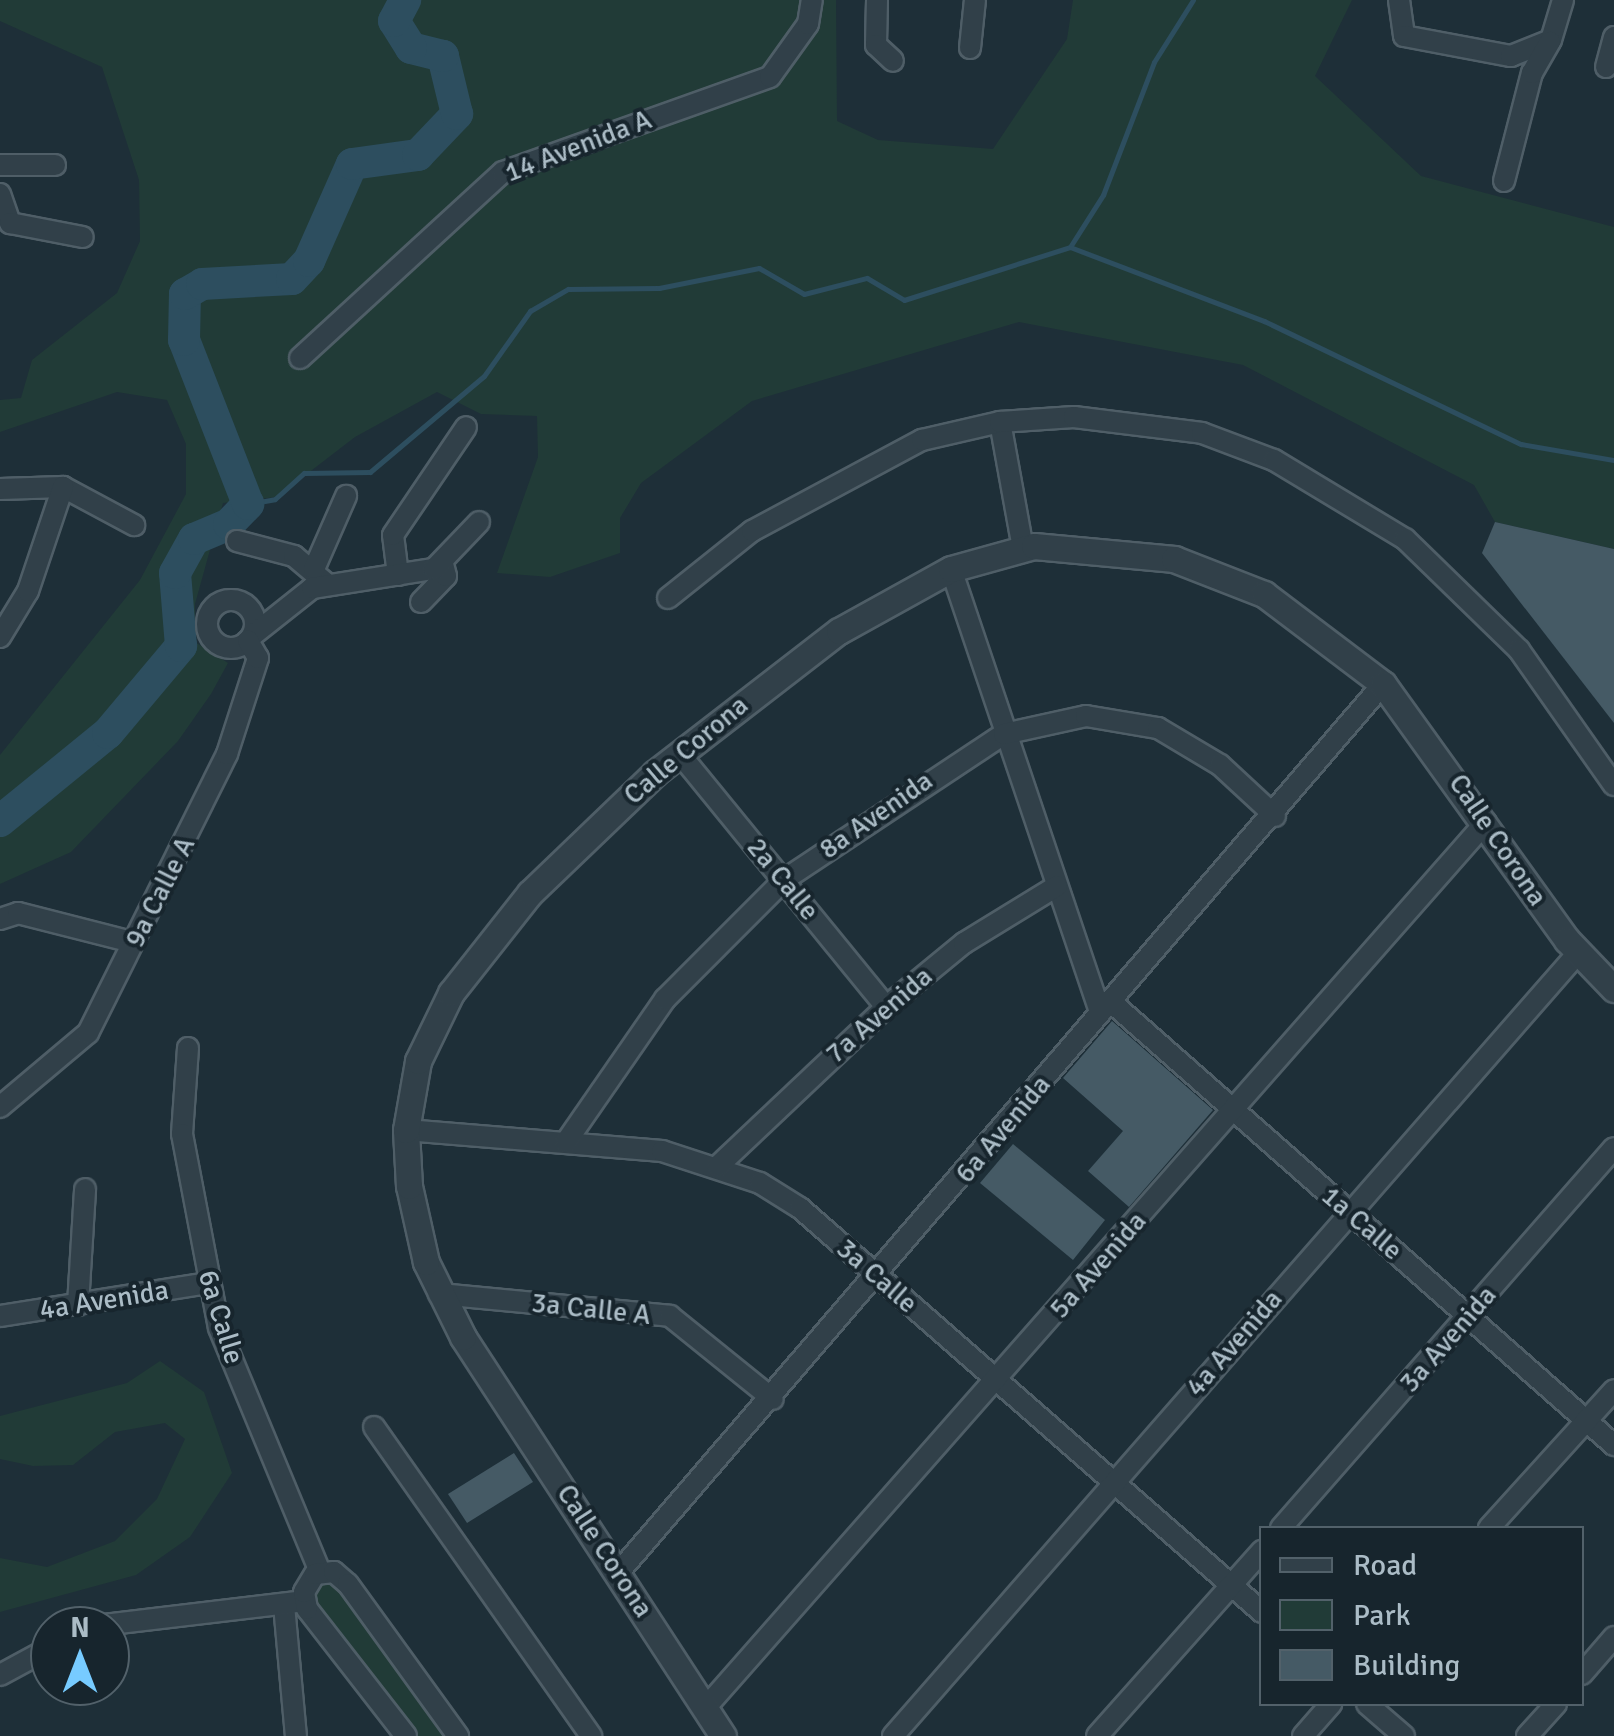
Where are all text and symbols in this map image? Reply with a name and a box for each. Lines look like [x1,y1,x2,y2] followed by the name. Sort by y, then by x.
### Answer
[500,103,656,189] street label: 14 Avenida A
[617,688,755,812] street label: Calle Corona
[813,764,939,866] street label: 8a Avenida
[1442,768,1554,912] street label: Calle Corona
[118,831,202,953] street label: 9a Calle A
[740,831,826,927] street label: 2a Calle
[819,960,939,1070] street label: 7a Avenida
[948,1068,1058,1190] street label: 6a Avenida
[1315,1179,1409,1267] street label: 1a Calle
[1043,1205,1153,1325] street label: 5a Avenida
[830,1232,924,1320] street label: 3a Calle
[191,1266,251,1368] street label: 6a Calle
[37,1273,171,1327] street label: 4a Avenida
[1393,1279,1503,1399] street label: 3a Avenida
[1179,1283,1289,1403] street label: 4a Avenida
[530,1286,652,1332] street label: 3a Calle A
[550,1478,660,1624] street label: Calle Corona
[1259,1526,1584,1706] legend
[1353,1547,1417,1584] text: Road
[1353,1597,1411,1634] text: Park
[30,1606,130,1706] north arrow
[70,1611,90,1645] text: N
[1353,1647,1460,1684] text: Building

